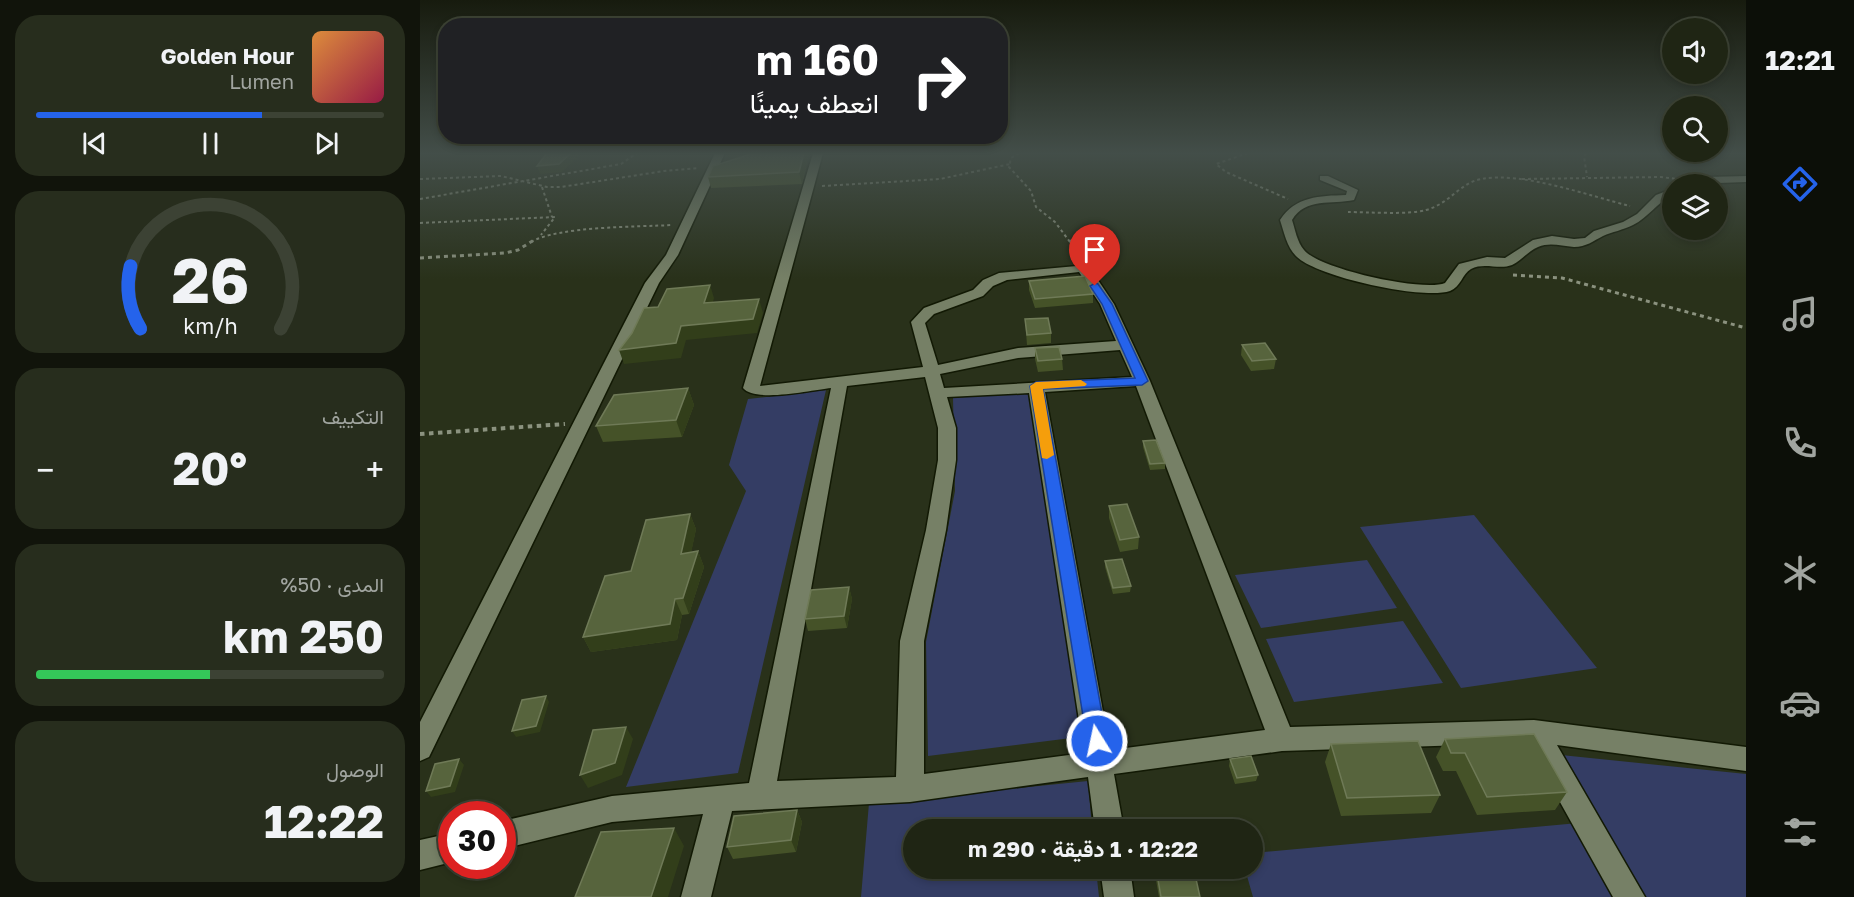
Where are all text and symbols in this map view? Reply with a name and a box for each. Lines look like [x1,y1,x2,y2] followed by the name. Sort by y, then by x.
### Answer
[1662,18,1728,240] map controls
[1662,18,1728,84] button: sound
[756,34,879,84] text: 160 m
[160,42,294,69] text: Golden Hour
[900,42,978,120] icon: right
[1765,44,1835,76] text: 12:21
[229,69,294,93] text: Lumen
[750,87,879,119] text: انعطف يمينًا
[1662,96,1728,162] button: search
[78,127,111,160] icon: previous
[194,127,227,160] icon: pause
[310,127,343,160] icon: next
[1779,163,1821,205] icon: directions
[1662,174,1728,240] button: layers
[1069,224,1120,286] pin
[1078,233,1111,266] icon: arrive
[171,242,249,317] text: 26
[1779,293,1821,335] icon: music
[183,314,237,340] text: km/h
[322,404,384,428] text: التكييف
[1779,422,1821,464] icon: phone
[173,441,247,495] text: 20°
[36,450,54,489] text: −
[366,450,384,489] text: +
[1779,552,1821,594] icon: climate
[281,572,384,596] text: المدى · 50%
[223,609,384,663] text: 250 km
[1779,682,1821,724] icon: car
[1065,709,1129,773] position arrow
[326,757,384,781] text: الوصول
[264,794,384,848] text: 12:22
[438,801,516,879] speed limit sign: 30
[1779,811,1821,853] icon: filters
[968,835,1198,862] text: 12:22 · 1 دقيقة · 290 m

